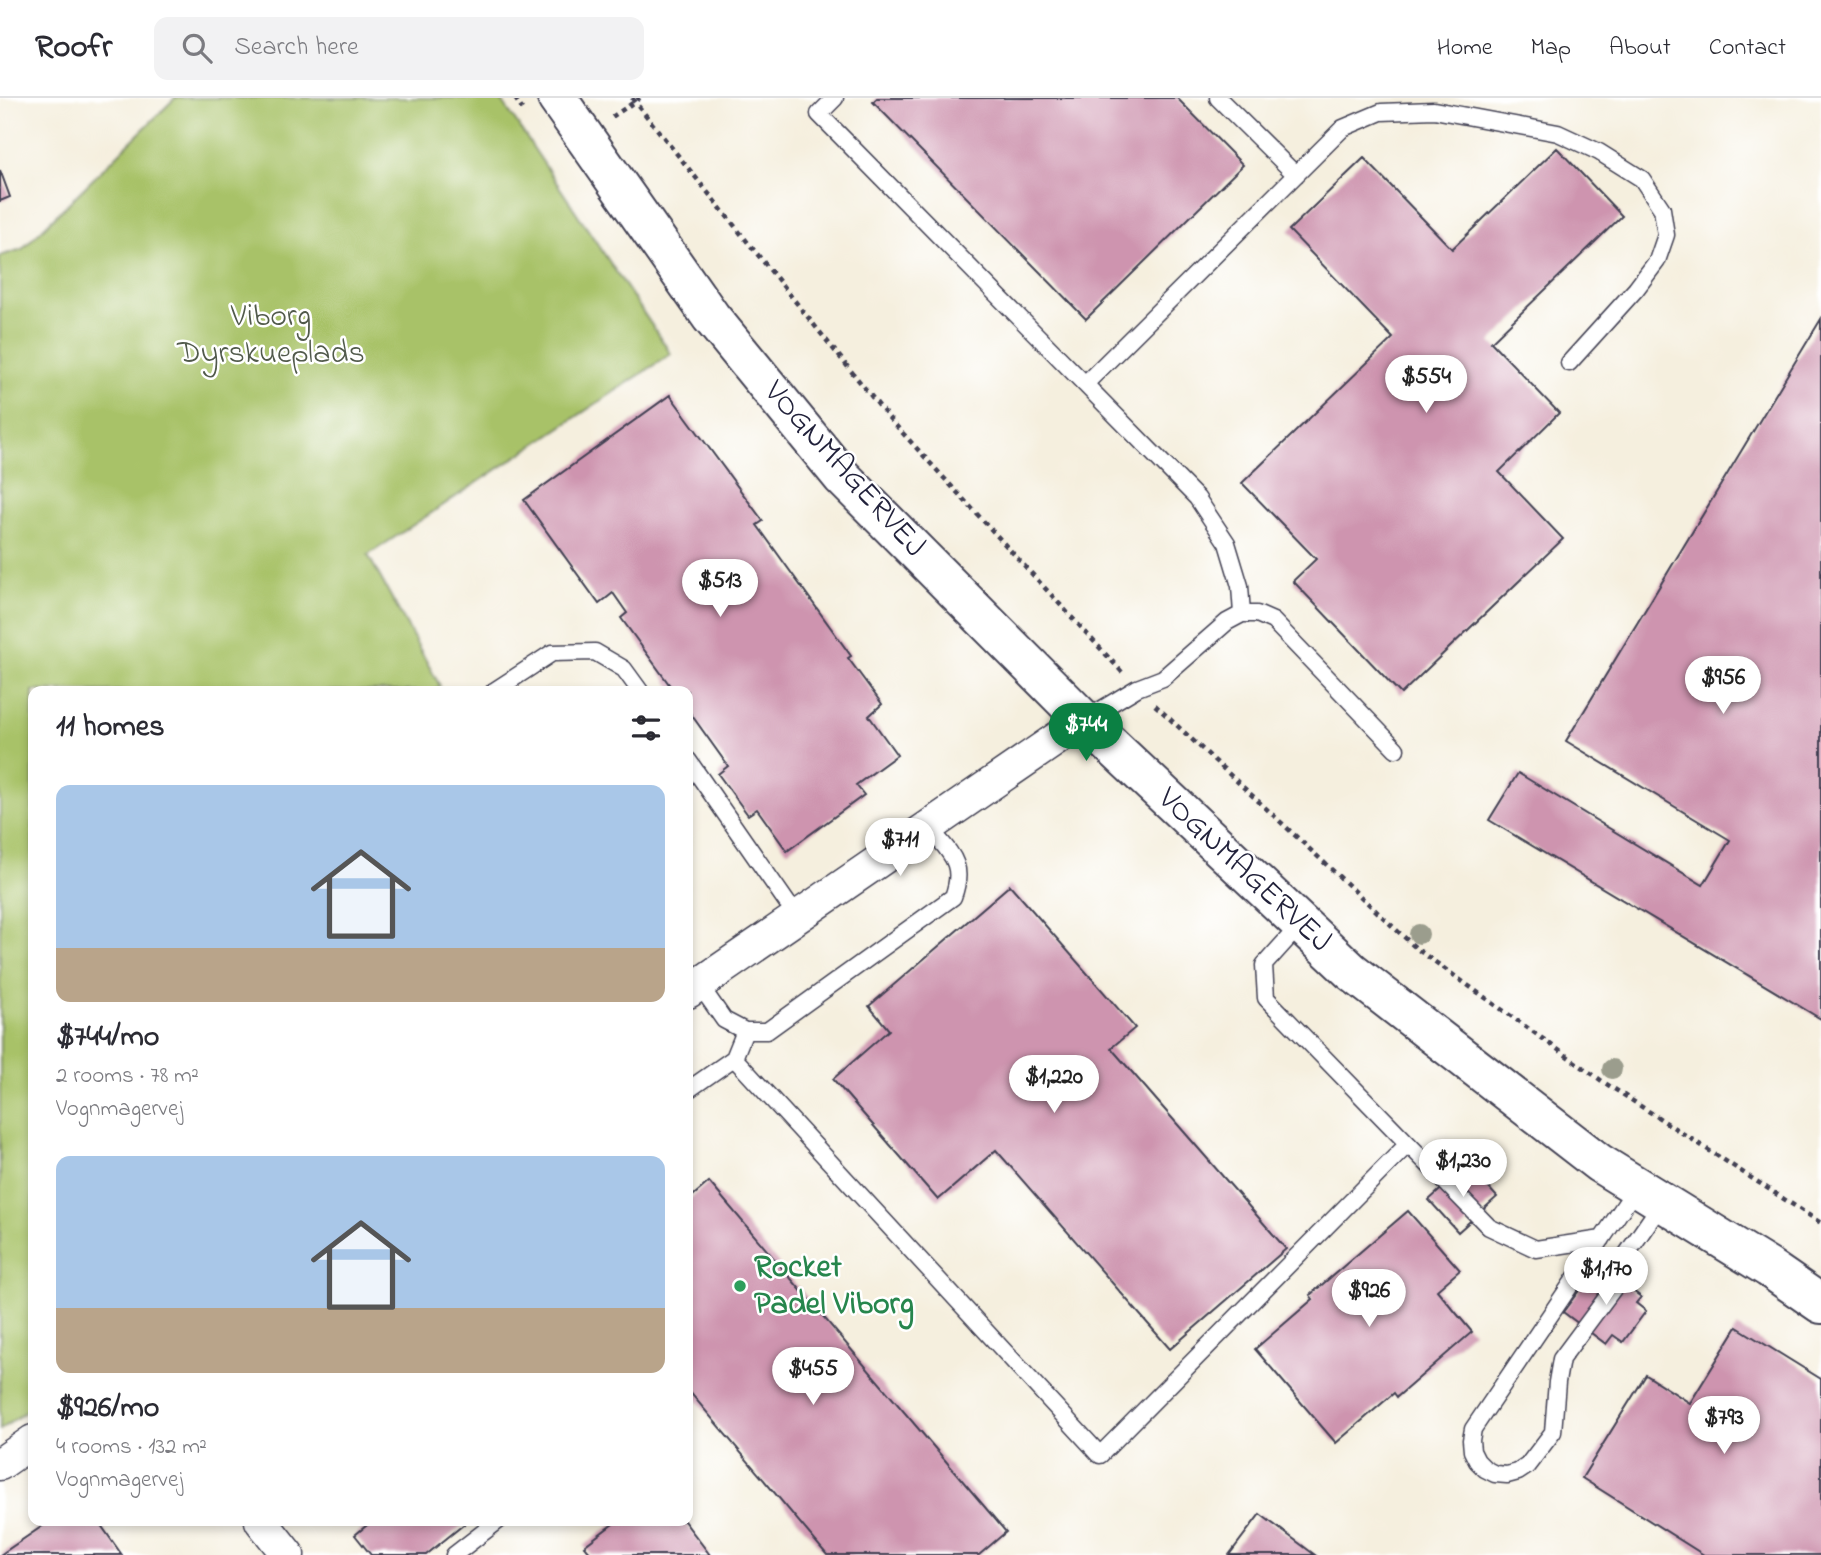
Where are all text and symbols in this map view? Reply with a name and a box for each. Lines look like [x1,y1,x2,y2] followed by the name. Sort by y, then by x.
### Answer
[154,17,644,80] search box
[35,24,112,72] text: Roofr
[178,29,216,67] icon: search
[234,29,359,67] text: Search here
[1437,31,1493,66] text: Home
[1531,31,1571,66] text: Map
[1609,31,1671,66] text: About
[1709,31,1786,66] text: Contact
[176,294,365,378] park label: Viborg Dyrskueplads
[1385,356,1467,415] pin: $554
[1401,361,1451,394] text: $554
[751,370,936,569] street label: VOGNMAGERVEJ
[679,560,761,619] pin: $513
[698,565,742,598] text: $513
[1682,656,1764,716] pin: $956
[1701,662,1745,695] text: $956
[1045,704,1127,763] pin: $744
[56,706,164,750] text: 11 homes
[627,709,665,747] icon: filters
[1065,709,1107,742] text: $744
[1145,777,1342,965] street label: VOGNMAGERVEJ
[859,818,941,878] pin: $711
[881,824,919,857] text: $711
[298,831,424,957] icon: home
[56,1016,159,1060] text: $744/mo
[997,1056,1111,1115] pin: $1,220
[56,1060,199,1093] text: 2 rooms · 78 m²
[1025,1061,1083,1094] text: $1,220
[56,1093,183,1126] text: Vognmagervej
[1406,1140,1520,1199] pin: $1,230
[1435,1145,1491,1178] text: $1,230
[298,1202,424,1328] icon: home
[754,1245,914,1330] place label: Rocket Padel Viborg
[1549,1248,1663,1307] pin: $1,170
[1580,1253,1632,1286] text: $1,170
[1328,1270,1410,1329] pin: $926
[1348,1275,1390,1308] text: $926
[732,1278,748,1294] marker: Rocket Padel Viborg
[772,1348,854,1407] pin: $455
[788,1353,838,1386] text: $455
[56,1387,159,1431] text: $926/mo
[1683,1396,1765,1456] pin: $793
[1704,1402,1744,1435] text: $793
[56,1431,207,1464] text: 4 rooms · 132 m²
[56,1464,183,1497] text: Vognmagervej

